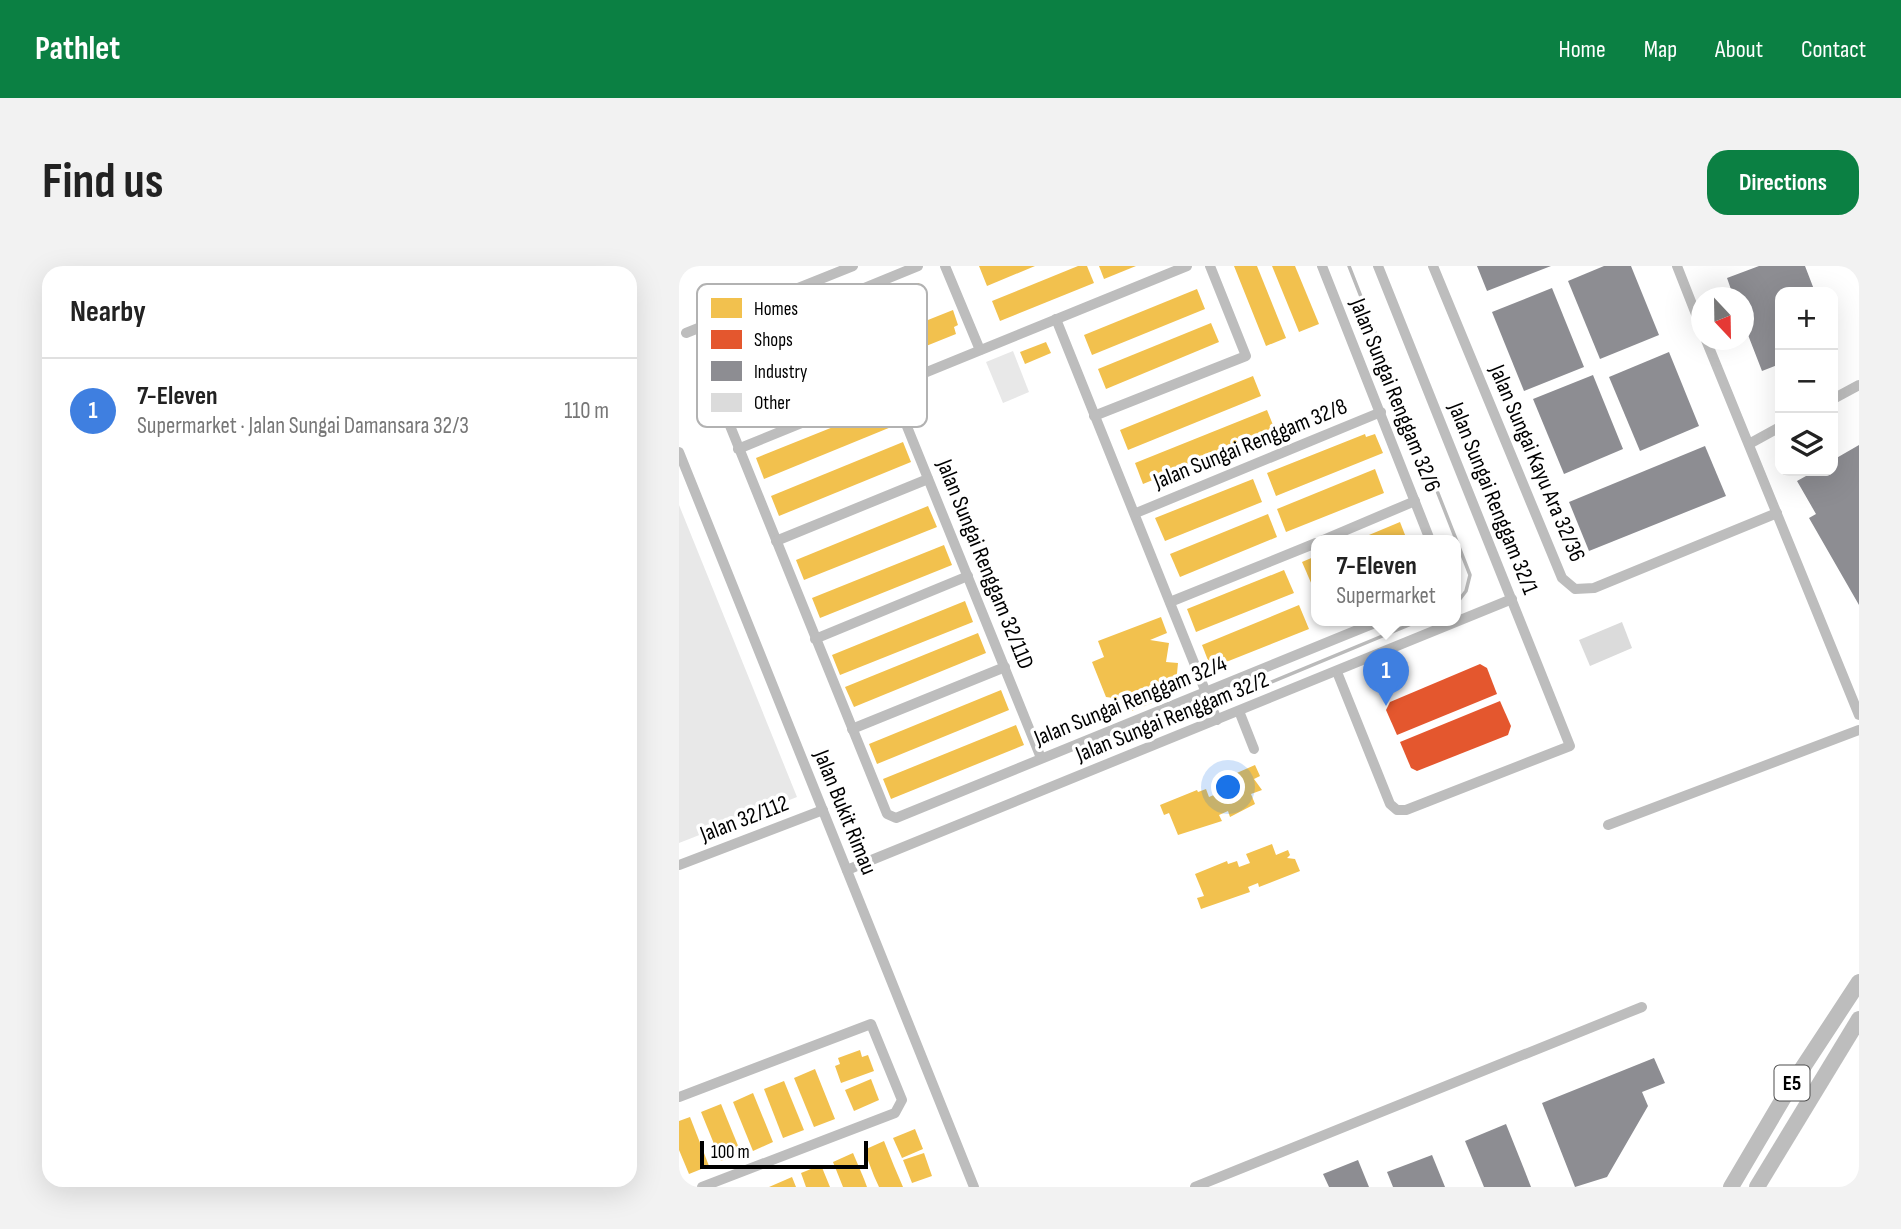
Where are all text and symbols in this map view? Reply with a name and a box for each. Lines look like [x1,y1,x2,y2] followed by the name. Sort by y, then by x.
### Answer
[35,29,120,69] text: Pathlet
[1558,35,1606,64] text: Home
[1644,35,1677,64] text: Map
[1715,35,1763,64] text: About
[1801,35,1866,64] text: Contact
[1707,150,1859,215] button: Directions
[42,153,164,212] text: Find us
[697,284,927,427] legend
[1691,287,1754,350] north arrow
[1775,287,1838,476] map controls
[1775,287,1838,350] button: +
[70,294,146,330] text: Nearby
[1343,294,1447,496] street label: Jalan Sungai Renggam 32/6
[754,298,798,321] text: Homes
[754,329,793,352] text: Shops
[1775,350,1838,413] button: −
[1483,360,1591,566] street label: Jalan Sungai Kayu Ara 32/36
[754,361,808,384] text: Industry
[137,381,218,412] text: 7-Eleven
[754,392,791,415] text: Other
[1149,392,1351,496] street label: Jalan Sungai Renggam 32/8
[88,397,98,425] text: 1
[564,397,609,425] text: 110 m
[1441,397,1544,598] street label: Jalan Sungai Renggam 32/1
[137,412,469,440] text: Supermarket · Jalan Sungai Damansara 32/3
[1775,413,1838,476] button: layers
[930,454,1040,673] street label: Jalan Sungai Renggam 32/11D
[1311,535,1461,626] popup
[1336,551,1417,582] text: 7-Eleven
[1336,582,1436,610] text: Supermarket
[1363,648,1409,706] pin: 1
[1029,649,1231,753] street label: Jalan Sungai Renggam 32/4
[1071,665,1273,769] street label: Jalan Sungai Renggam 32/2
[807,745,883,879] street label: Jalan Bukit Rimau
[1211,770,1245,804] your location
[695,789,792,849] street label: Jalan 32/112
[1775,1066,1809,1100] road number: E5
[700,1138,868,1170] scale bar
[711,1141,750,1164] text: 100 m

